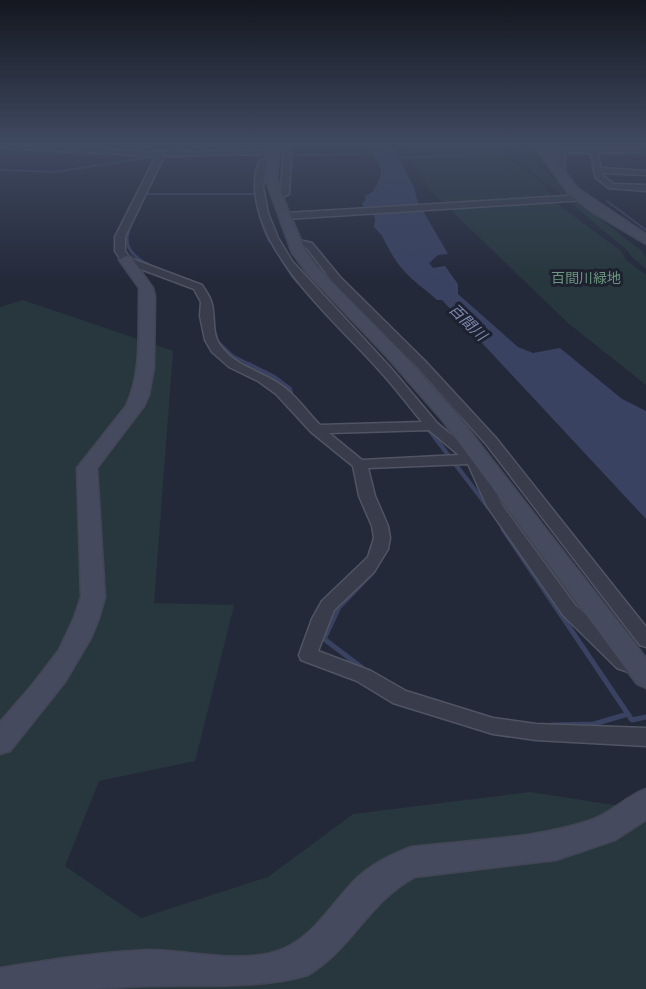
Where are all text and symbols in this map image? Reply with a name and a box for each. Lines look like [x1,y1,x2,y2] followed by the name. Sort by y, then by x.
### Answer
[551,269,621,287] park label: 百間川緑地
[445,299,493,347] water label: 百間川

